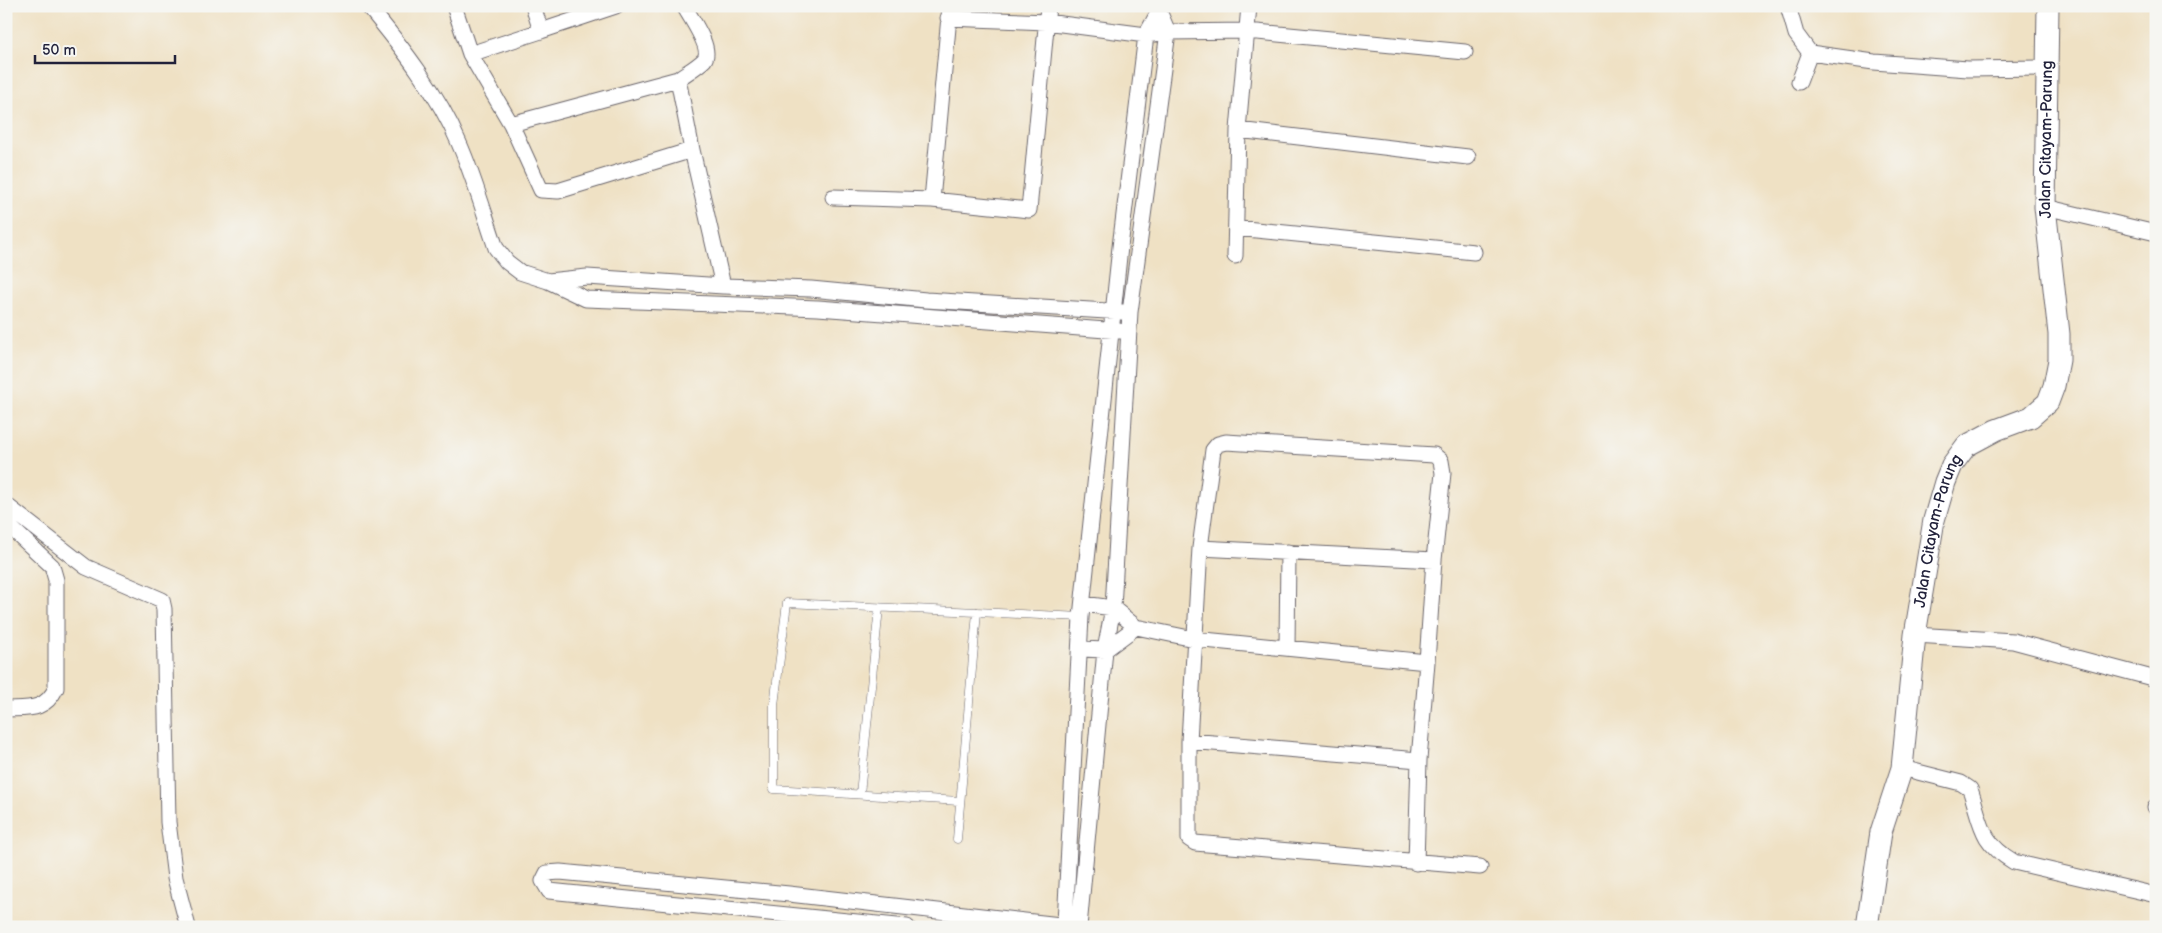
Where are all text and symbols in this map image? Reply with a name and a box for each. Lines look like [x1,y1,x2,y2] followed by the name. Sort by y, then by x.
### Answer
[35,32,175,64] scale bar
[42,41,76,60] text: 50 m
[2035,60,2057,219] street label: Jalan Citayam-Parung
[1910,450,1966,609] street label: Jalan Citayam-Parung

